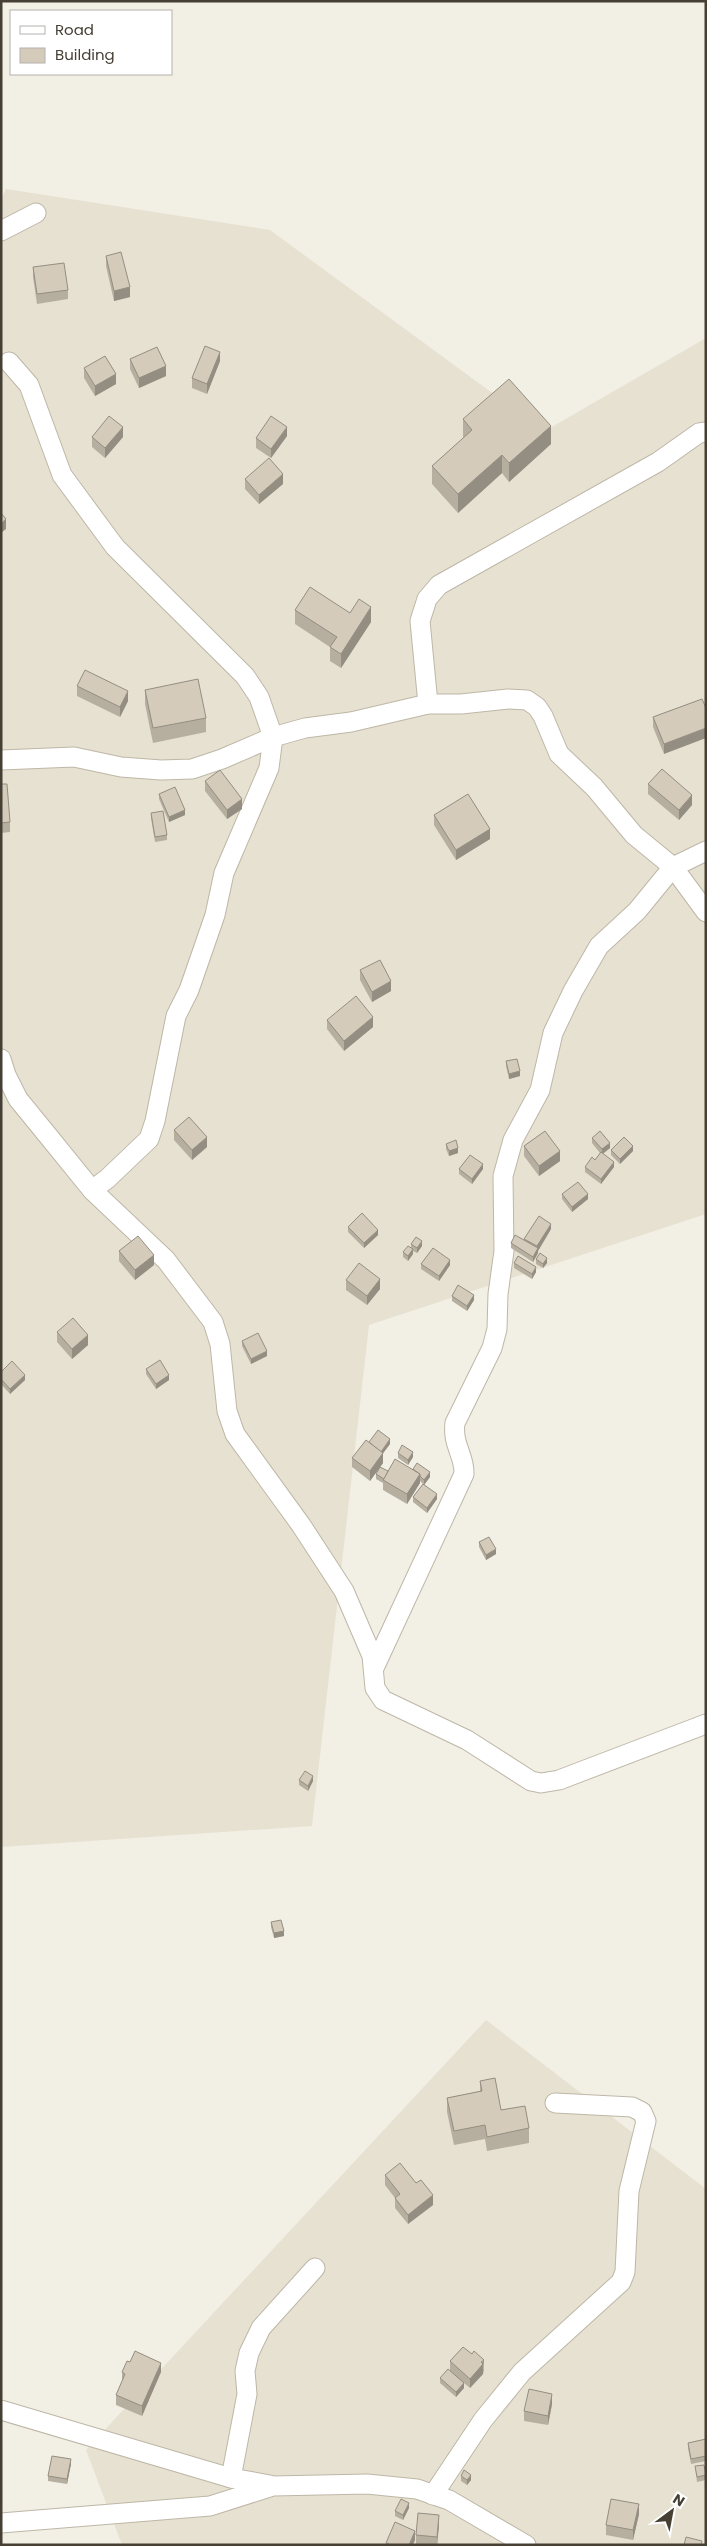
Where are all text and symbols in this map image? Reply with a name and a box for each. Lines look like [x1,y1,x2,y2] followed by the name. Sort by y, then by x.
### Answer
[10,10,172,75] legend
[55,19,94,40] text: Road
[55,44,115,65] text: Building
[647,2486,697,2536] north arrow
[669,2489,689,2511] text: N

